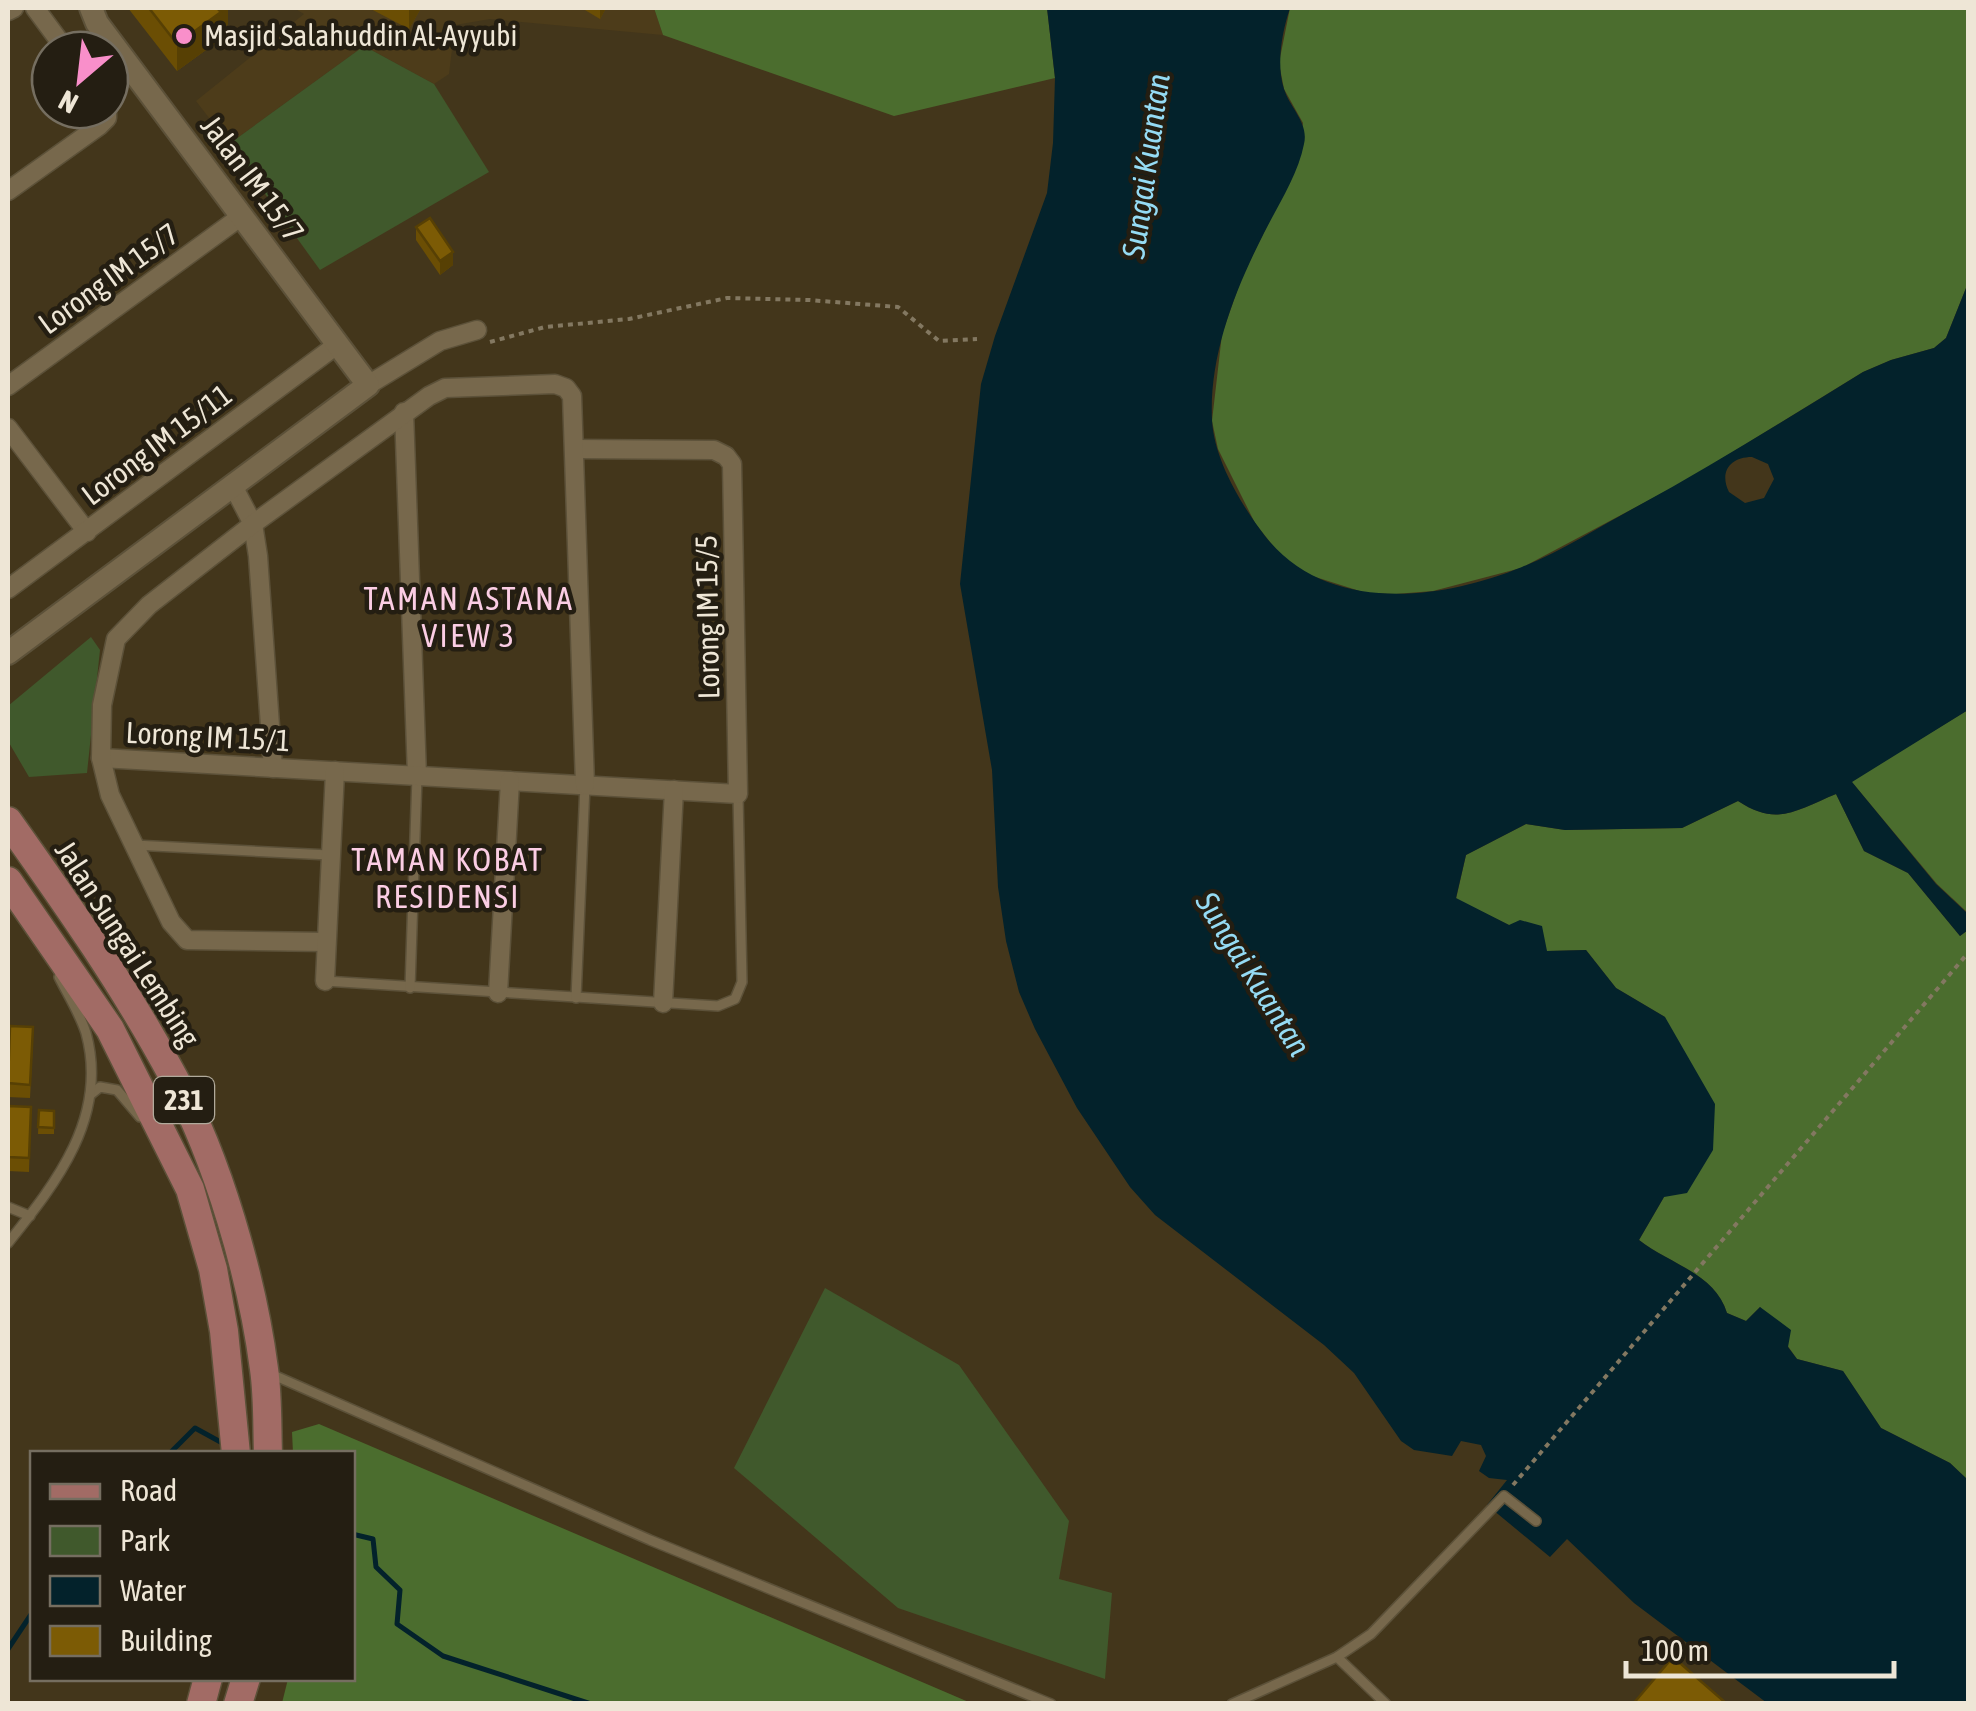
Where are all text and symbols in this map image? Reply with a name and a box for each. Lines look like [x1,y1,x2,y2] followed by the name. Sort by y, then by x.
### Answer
[204,18,517,52] place label: Masjid Salahuddin Al-Ayyubi
[173,25,195,47] marker: Masjid Salahuddin Al-Ayyubi
[30,30,130,130] north arrow
[1114,71,1177,262] water label: Sungai Kuantan
[53,84,83,120] text: N
[195,109,311,248] street label: Jalan IM 15/7
[32,216,185,340] street label: Lorong IM 15/7
[75,377,238,512] street label: Lorong IM 15/11
[689,534,725,700] street label: Lorong IM 15/5
[364,580,574,654] district label: TAMAN ASTANA VIEW 3
[125,715,291,757] street label: Lorong IM 15/1
[49,834,207,1053] street label: Jalan Sungai Lembing
[351,841,545,915] district label: TAMAN KOBAT RESIDENSI
[1188,884,1318,1062] water label: Sungai Kuantan
[154,1077,214,1123] road number: 231
[30,1451,355,1681] legend
[120,1473,177,1507] text: Road
[120,1523,170,1557] text: Park
[120,1573,187,1607] text: Water
[1626,1616,1894,1678] scale bar
[120,1623,212,1657] text: Building
[1641,1633,1709,1667] text: 100 m

